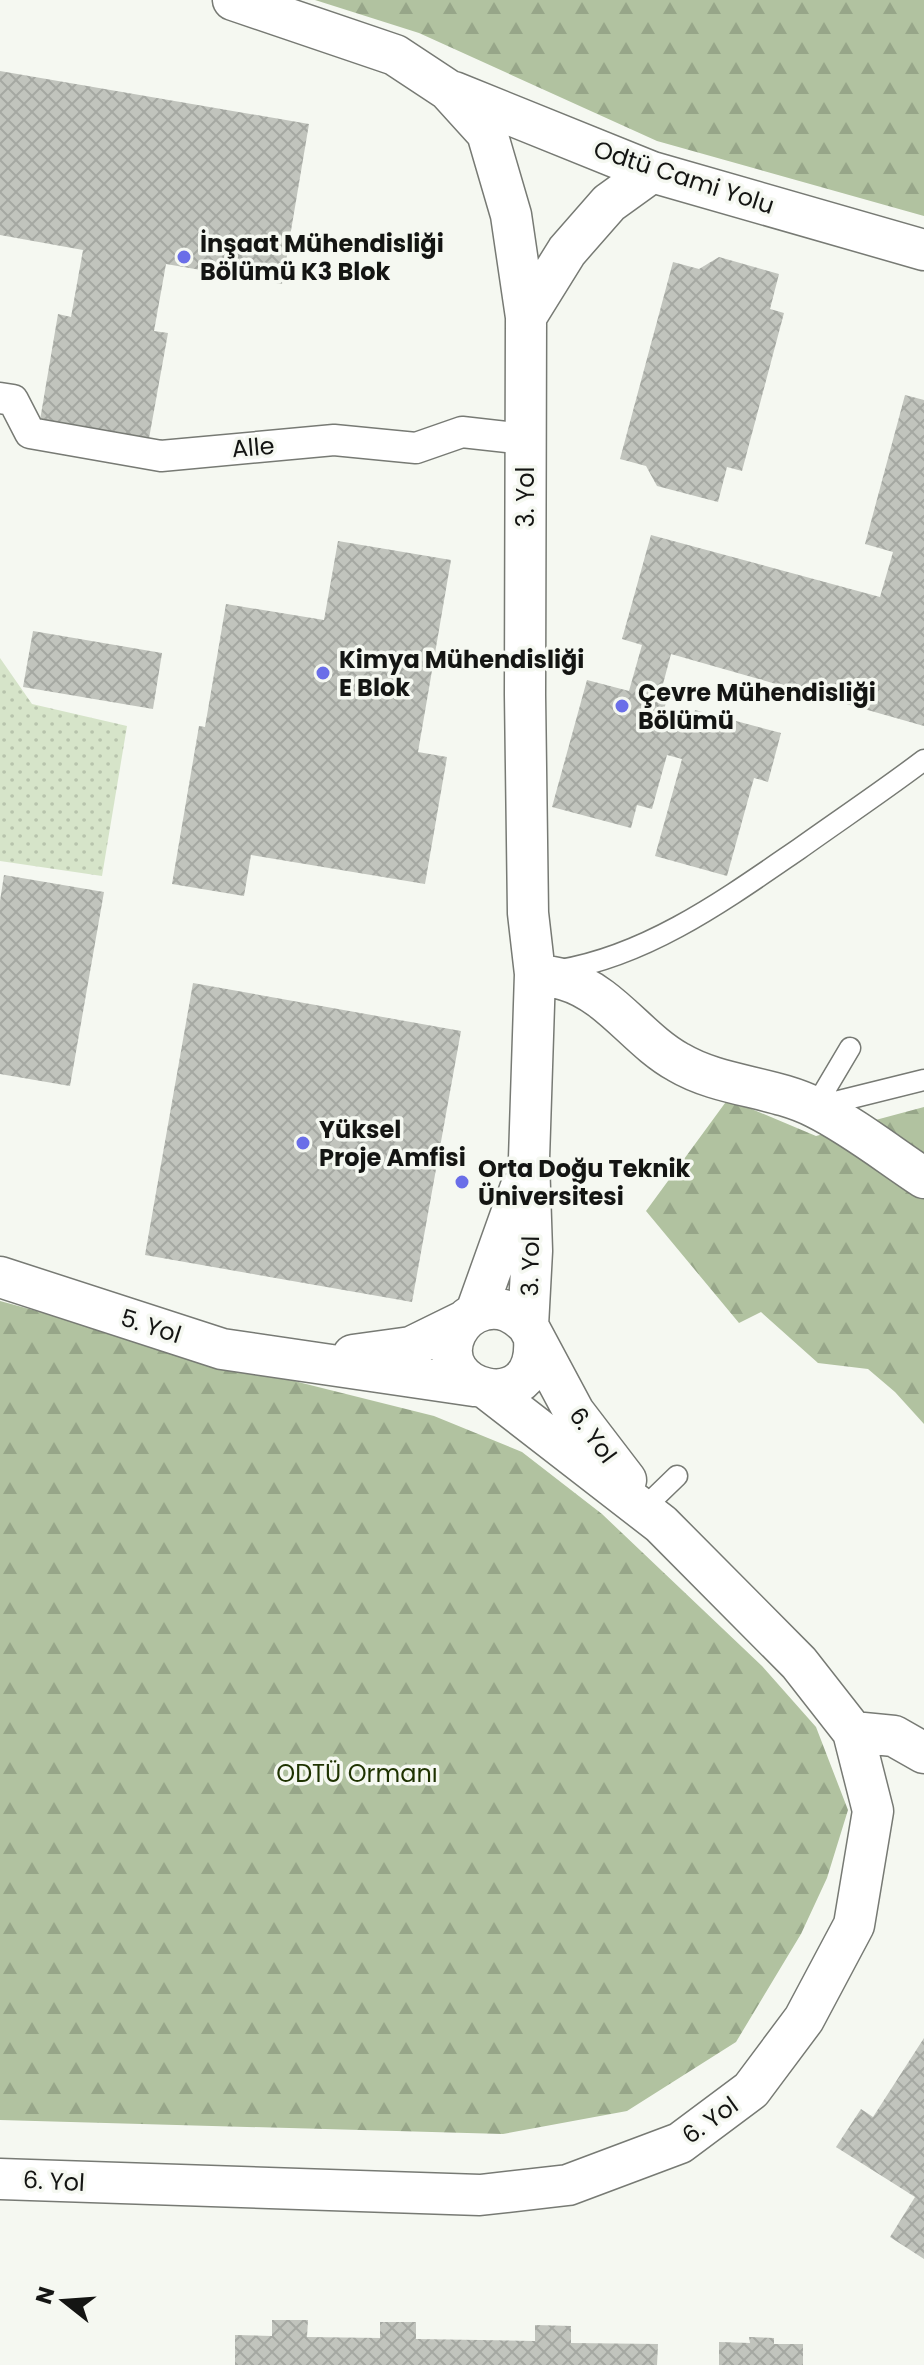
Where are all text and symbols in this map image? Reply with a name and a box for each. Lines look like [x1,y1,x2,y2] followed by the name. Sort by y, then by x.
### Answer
[589,132,779,222] street label: Odtü Cami Yolu
[200,227,444,288] place label: İnşaat Mühendisliği Bölümü K3 Blok
[175,248,193,266] marker: İnşaat Mühendisliği Bölümü K3 Blok
[230,429,276,465] street label: Alle
[509,467,542,527] street label: 3. Yol
[339,643,584,704] place label: Kimya Mühendisliği E Blok
[314,664,332,682] marker: Kimya Mühendisliği E Blok
[638,676,876,737] place label: Çevre Mühendisliği Bölümü
[613,697,631,715] marker: Çevre Mühendisliği Bölümü
[319,1113,466,1174] place label: Yüksel Proje Amfisi
[294,1134,312,1152] marker: Yüksel Proje Amfisi
[478,1152,691,1213] place label: Orta Doğu Teknik Üniversitesi
[453,1173,471,1191] marker: Orta Doğu Teknik Üniversitesi
[513,1235,547,1297] street label: 3. Yol
[117,1301,185,1351] street label: 5. Yol
[561,1400,625,1470] street label: 6. Yol
[276,1757,438,1790] park label: ODTÜ Ormanı
[675,2088,745,2152] street label: 6. Yol
[22,2163,86,2199] street label: 6. Yol
[24,2261,104,2341] north arrow
[28,2283,63,2308] text: N

